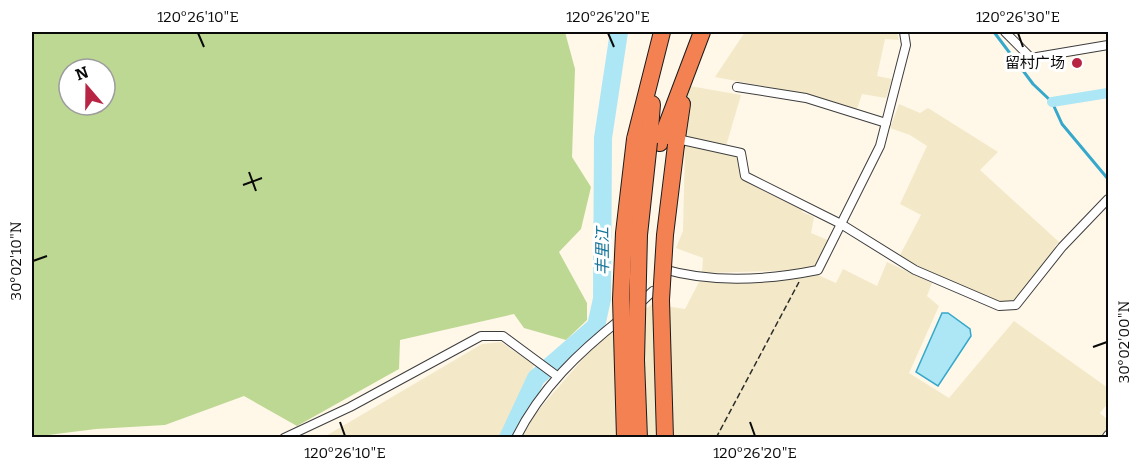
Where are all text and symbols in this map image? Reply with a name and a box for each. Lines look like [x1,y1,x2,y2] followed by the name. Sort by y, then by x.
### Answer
[157,8,239,26] text: 120°26'10"E
[566,8,650,26] text: 120°26'20"E
[976,8,1060,26] text: 120°26'30"E
[1005,54,1065,72] place label: 留村广场
[1070,56,1084,70] marker: 留村广场
[57,57,117,117] north arrow
[73,62,91,84] text: N
[7,221,25,301] text: 30°02'10"N
[593,225,612,275] water label: 丰里江
[1115,301,1133,383] text: 30°02'00"N
[304,444,386,462] text: 120°26'10"E
[713,444,797,462] text: 120°26'20"E

